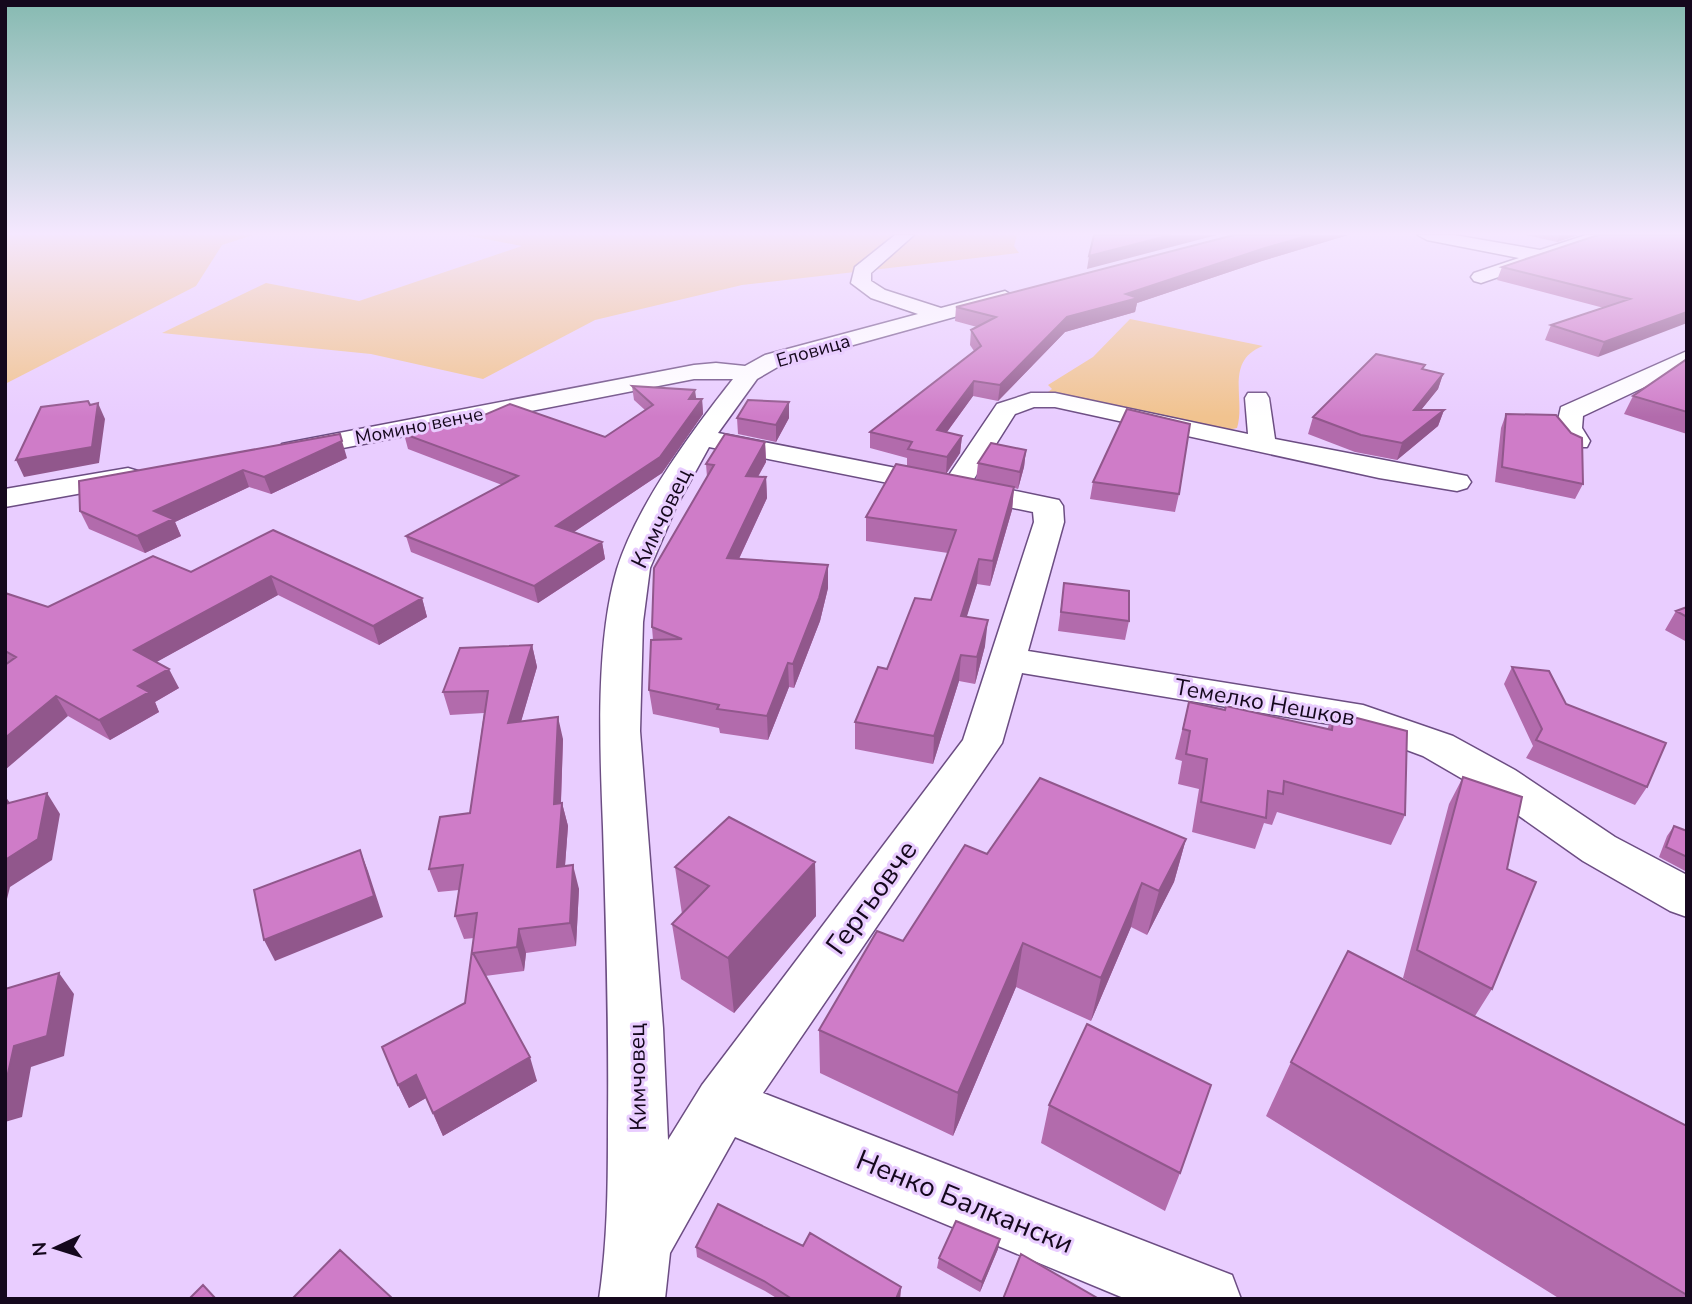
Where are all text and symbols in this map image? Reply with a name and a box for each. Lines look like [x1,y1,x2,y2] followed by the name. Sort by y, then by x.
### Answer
[773,328,853,374] street label: Еловица
[353,401,486,451] street label: Момино венче
[624,463,699,573] street label: Кимчовец
[1172,671,1357,734] street label: Темелко Нешков
[817,833,926,962] street label: Гергьовче
[621,1023,654,1131] street label: Кимчовец
[850,1141,1079,1263] street label: Ненко Балкански
[21,1213,91,1283] north arrow
[27,1241,54,1257] text: N

